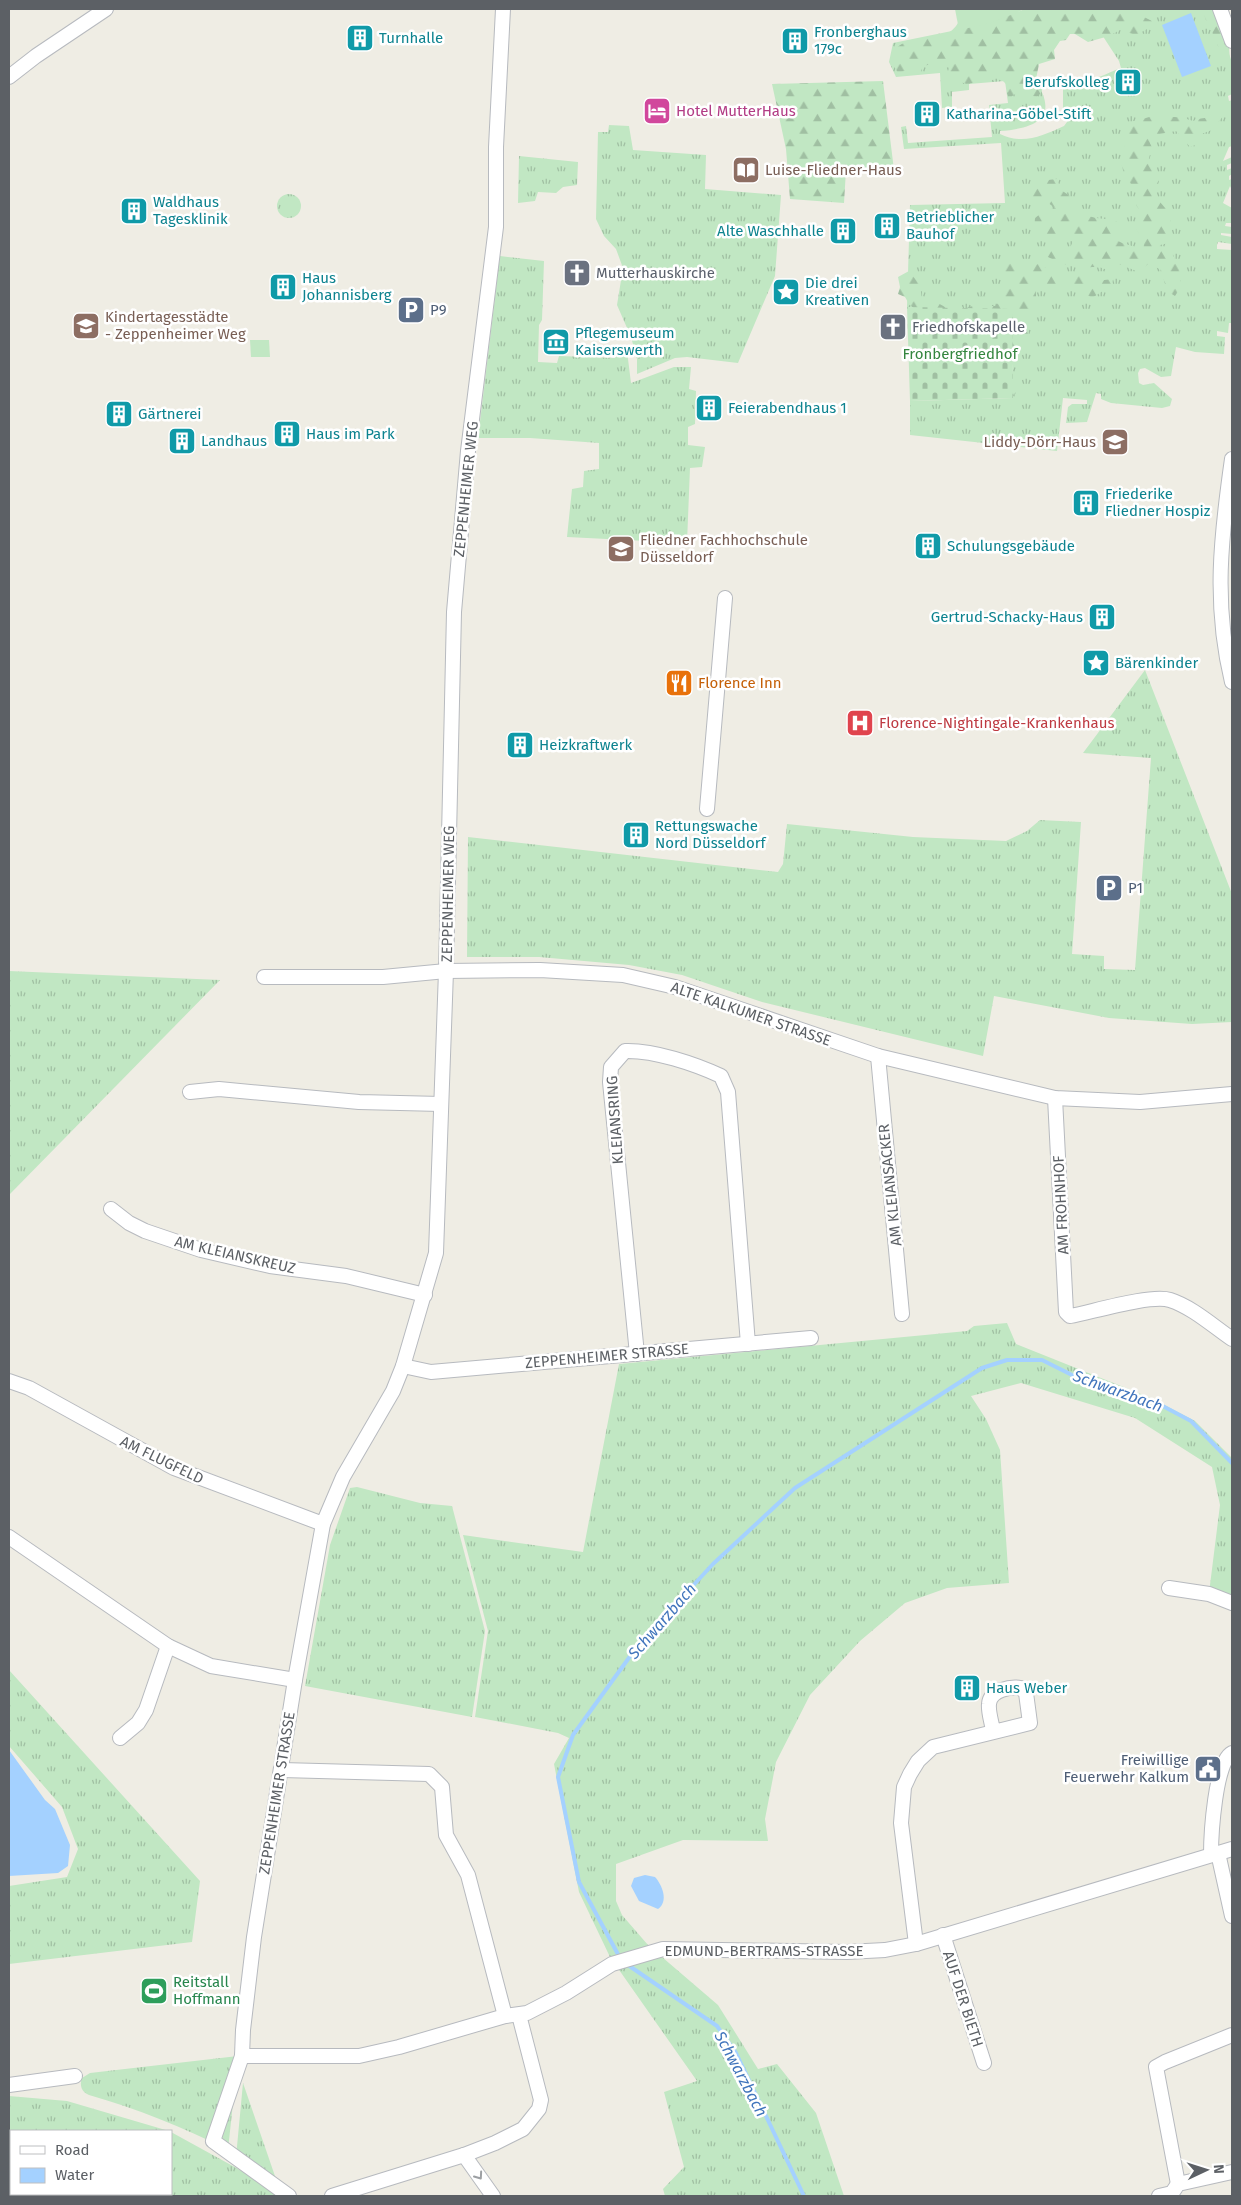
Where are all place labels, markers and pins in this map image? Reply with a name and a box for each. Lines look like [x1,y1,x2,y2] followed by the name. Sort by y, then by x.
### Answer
[345,23,375,53] building icon: Turnhalle
[814,23,907,58] place label: Fronberghaus 179c
[780,26,810,56] building icon: Fronberghaus 179c
[379,29,443,47] place label: Turnhalle
[1113,67,1143,97] building icon: Berufskolleg
[1024,73,1109,91] place label: Berufskolleg
[642,96,672,126] hotel icon: Hotel MutterHaus
[912,99,942,129] building icon: Katharina-Göbel-Stift
[676,102,796,120] place label: Hotel MutterHaus
[946,105,1092,123] place label: Katharina-Göbel-Stift
[731,155,761,185] library icon: Luise-Fliedner-Haus
[765,161,902,179] place label: Luise-Fliedner-Haus
[153,193,228,228] place label: Waldhaus Tagesklinik
[119,196,149,226] building icon: Waldhaus Tagesklinik
[906,208,995,243] place label: Betrieblicher Bauhof
[872,211,902,241] building icon: Betrieblicher Bauhof
[828,216,858,246] building icon: Alte Waschhalle
[717,222,824,240] place label: Alte Waschhalle
[562,258,592,288] church icon: Mutterhauskirche
[596,264,715,282] place label: Mutterhauskirche
[302,269,392,304] place label: Haus Johannisberg
[268,272,298,302] building icon: Haus Johannisberg
[805,274,869,309] place label: Die drei Kreativen
[771,277,801,307] place icon: Die drei Kreativen
[396,295,426,325] parking icon: P9
[430,301,447,319] place label: P9
[105,308,246,343] place label: Kindertagesstädte - Zeppenheimer Weg
[71,311,101,341] school or university icon: Kindertagesstädte - Zeppenheimer Weg
[878,312,908,342] church icon: Friedhofskapelle
[912,318,1025,336] place label: Friedhofskapelle
[575,324,675,359] place label: Pflegemuseum Kaiserswerth
[541,327,571,357] museum icon: Pflegemuseum Kaiserswerth
[694,393,724,423] building icon: Feierabendhaus 1
[104,399,134,429] building icon: Gärtnerei
[728,399,847,417] place label: Feierabendhaus 1
[138,405,202,423] place label: Gärtnerei
[272,419,302,449] building icon: Haus im Park
[306,425,395,443] place label: Haus im Park
[167,426,197,456] building icon: Landhaus
[1100,427,1130,457] school or university icon: Liddy-Dörr-Haus
[201,432,267,450] place label: Landhaus
[983,433,1096,451] place label: Liddy-Dörr-Haus
[1105,485,1211,520] place label: Friederike Fliedner Hospiz
[1071,488,1101,518] building icon: Friederike Fliedner Hospiz
[640,531,808,566] place label: Fliedner Fachhochschule Düsseldorf
[913,531,943,561] building icon: Schulungsgebäude
[606,534,636,564] school or university icon: Fliedner Fachhochschule Düsseldorf
[947,537,1075,555] place label: Schulungsgebäude
[1087,602,1117,632] building icon: Gertrud-Schacky-Haus
[931,608,1083,626] place label: Gertrud-Schacky-Haus
[1081,648,1111,678] place icon: Bärenkinder
[1115,654,1198,672] place label: Bärenkinder
[664,668,694,698] restaurant icon: Florence Inn
[698,674,782,692] place label: Florence Inn
[845,708,875,738] hospital icon: Florence-Nightingale-Krankenhaus
[879,714,1115,732] place label: Florence-Nightingale-Krankenhaus
[505,730,535,760] building icon: Heizkraftwerk
[539,736,632,754] place label: Heizkraftwerk
[655,817,767,852] place label: Rettungswache Nord Düsseldorf
[621,820,651,850] building icon: Rettungswache Nord Düsseldorf
[1094,873,1124,903] parking icon: P1
[1128,879,1143,897] place label: P1
[952,1673,982,1703] building icon: Haus Weber
[986,1679,1068,1697] place label: Haus Weber
[1064,1751,1189,1786] place label: Freiwillige Feuerwehr Kalkum
[1193,1754,1223,1784] public building icon: Freiwillige Feuerwehr Kalkum
[173,1973,241,2008] place label: Reitstall Hoffmann
[139,1976,169,2006] sports icon: Reitstall Hoffmann

